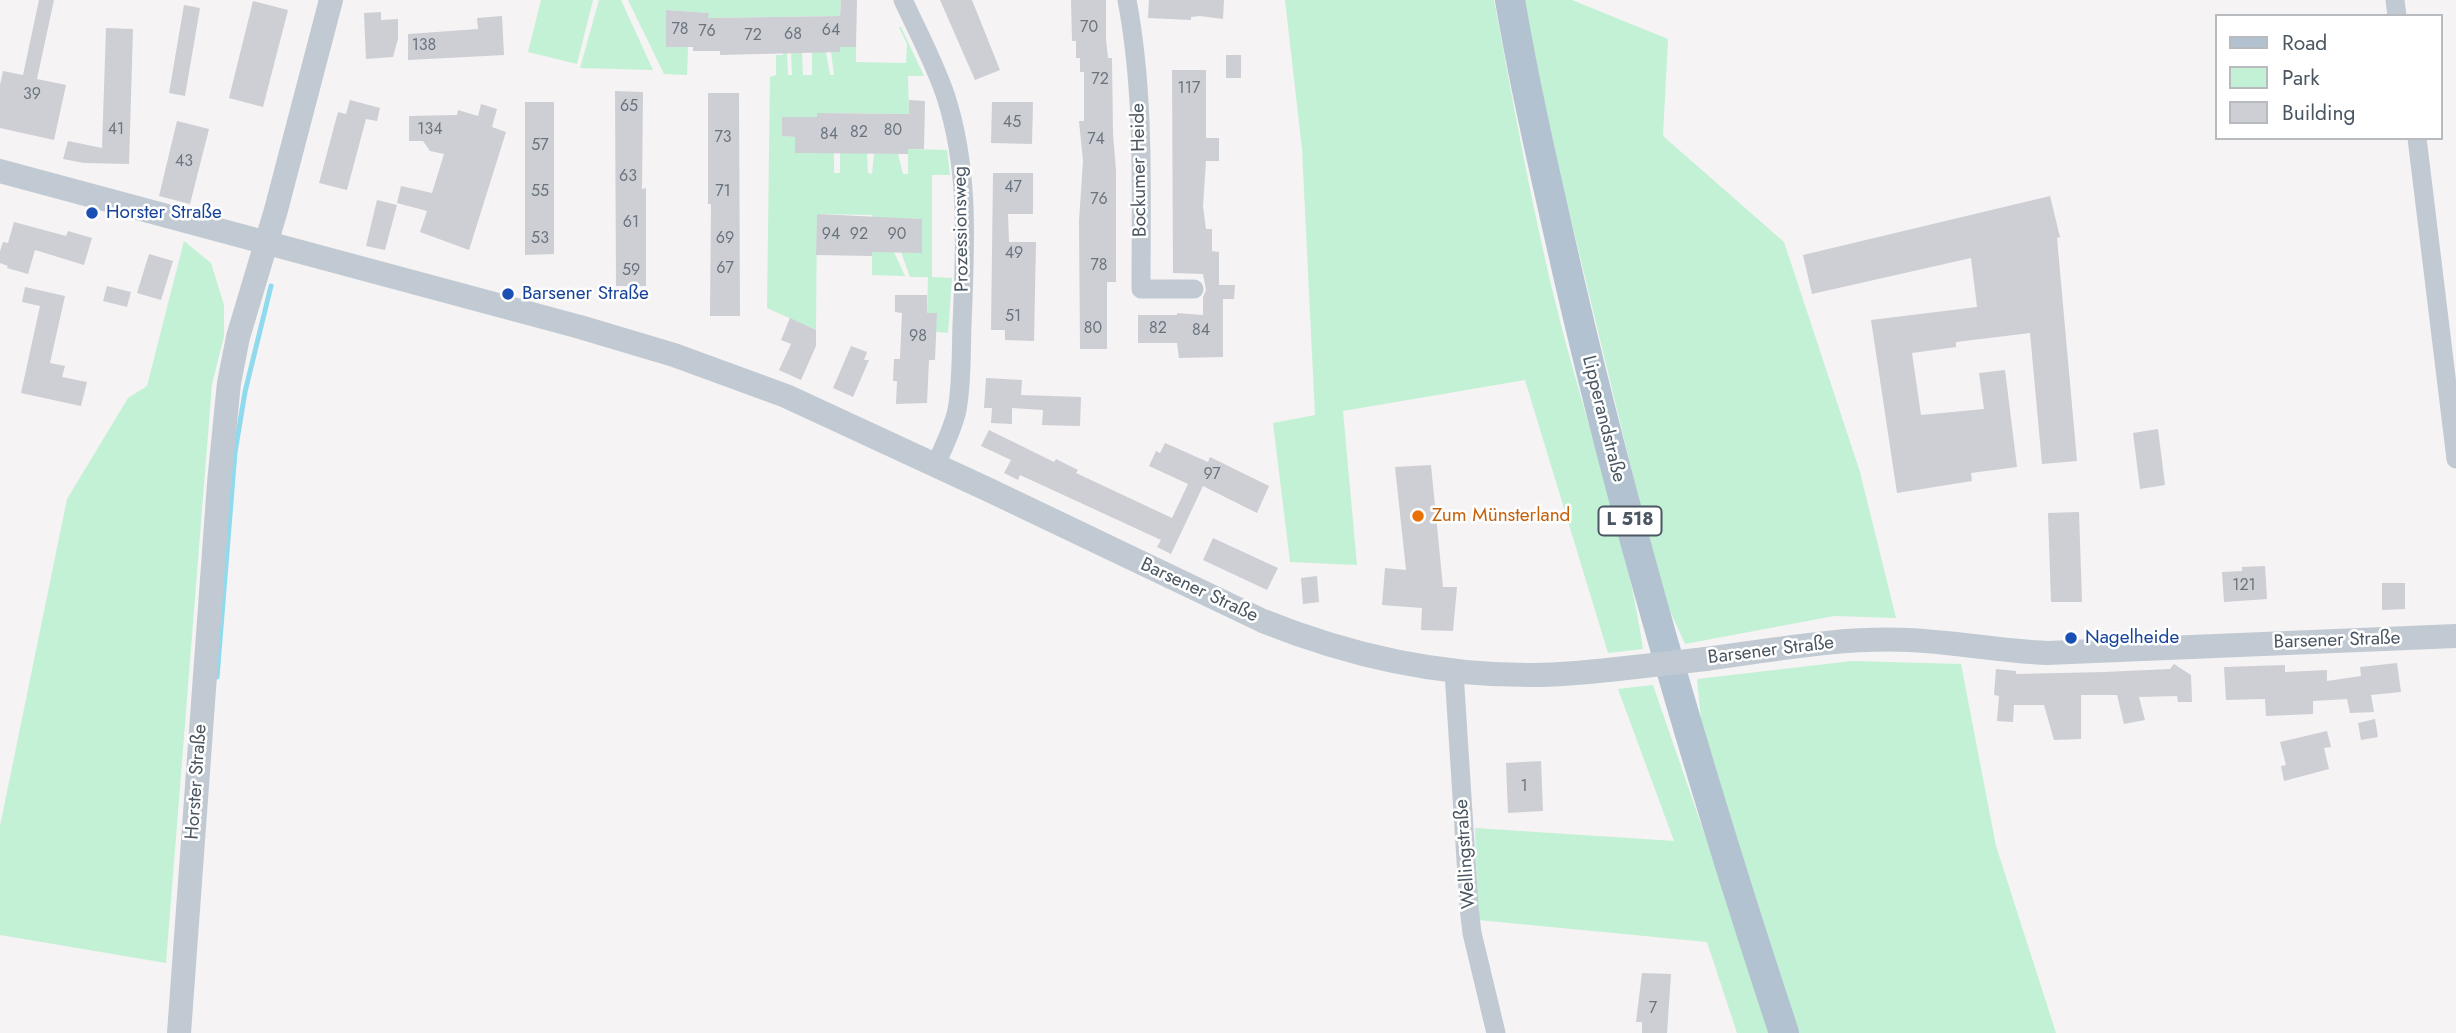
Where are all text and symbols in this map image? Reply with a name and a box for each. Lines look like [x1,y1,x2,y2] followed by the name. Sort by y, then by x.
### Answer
[2214,14,2442,140] legend
[1080,18,1098,38] house number: 70
[671,20,689,40] house number: 78
[822,21,840,41] house number: 64
[698,22,716,42] house number: 76
[784,25,802,45] house number: 68
[744,26,762,46] house number: 72
[2282,28,2327,58] text: Road
[412,36,436,56] house number: 138
[2282,63,2319,93] text: Park
[1091,70,1109,90] house number: 72
[1178,79,1200,99] house number: 117
[23,85,41,105] house number: 39
[620,97,638,117] house number: 65
[2282,98,2355,128] text: Building
[1127,103,1153,237] street label: Bockumer Heide
[1003,113,1021,133] house number: 45
[108,120,124,140] house number: 41
[417,120,443,140] house number: 134
[884,121,902,141] house number: 80
[850,123,868,143] house number: 82
[820,125,838,145] house number: 84
[714,128,732,148] house number: 73
[1087,130,1105,150] house number: 74
[531,136,549,156] house number: 57
[175,152,193,172] house number: 43
[950,166,974,292] street label: Prozessionsweg
[619,167,637,187] house number: 63
[1004,178,1022,198] house number: 47
[531,182,549,202] house number: 55
[715,182,731,202] house number: 71
[1090,190,1108,210] house number: 76
[106,202,222,224] place label: Horster Straße
[84,205,100,221] marker: Horster Straße
[623,213,639,233] house number: 61
[822,225,840,245] house number: 94
[850,225,868,245] house number: 92
[888,225,906,245] house number: 90
[531,229,549,249] house number: 53
[716,229,734,249] house number: 69
[1005,244,1023,264] house number: 49
[1090,256,1108,276] house number: 78
[716,259,734,279] house number: 67
[622,261,640,281] house number: 59
[522,283,649,305] place label: Barsener Straße
[500,286,516,302] marker: Barsener Straße
[1005,307,1021,327] house number: 51
[1084,319,1102,339] house number: 80
[1149,319,1167,339] house number: 82
[1192,321,1210,341] house number: 84
[909,327,927,347] house number: 98
[1576,353,1630,485] street label: Lipperandstraße
[1203,465,1221,485] house number: 97
[1432,505,1570,527] place label: Zum Münsterland
[1598,506,1662,536] road number: L 518
[1410,508,1426,524] marker: Zum Münsterland
[1137,554,1261,628] street label: Barsener Straße
[2232,576,2256,596] house number: 121
[2085,627,2179,649] place label: Nagelheide
[2273,627,2401,655] street label: Barsener Straße
[2063,630,2079,646] marker: Nagelheide
[1707,632,1835,670] street label: Barsener Straße
[182,723,212,841] street label: Horster Straße
[1520,777,1528,797] house number: 1
[1451,798,1481,910] street label: Wellingstraße
[1649,999,1657,1019] house number: 7

